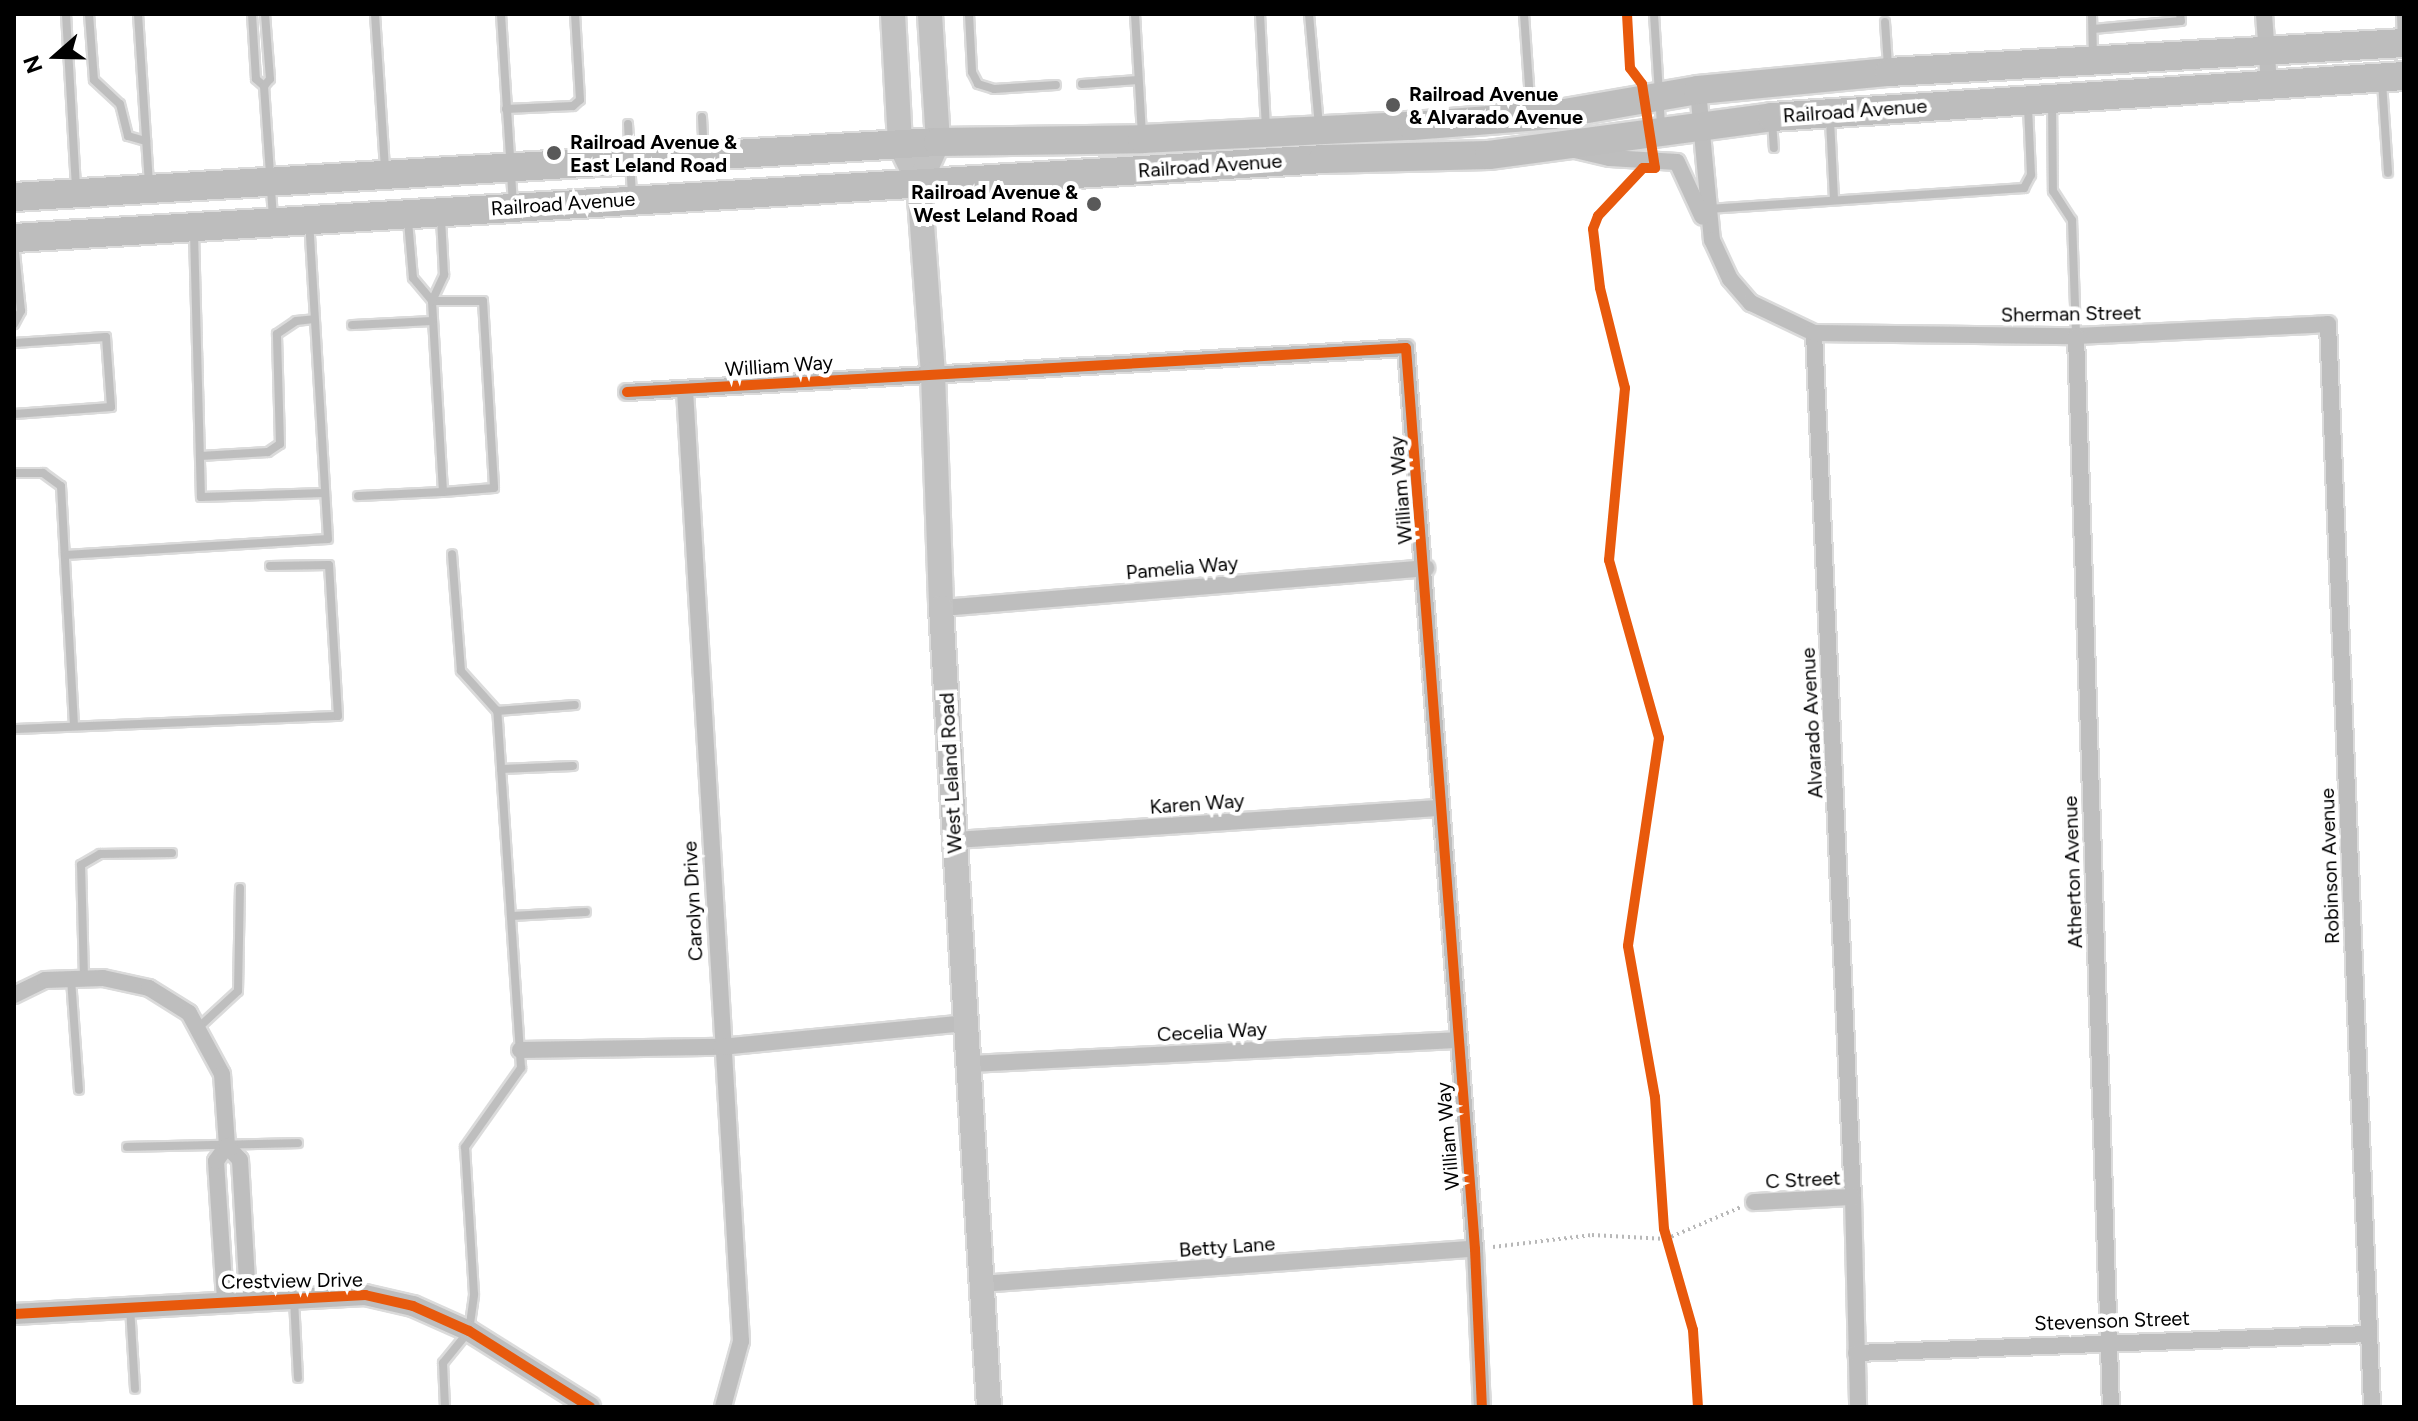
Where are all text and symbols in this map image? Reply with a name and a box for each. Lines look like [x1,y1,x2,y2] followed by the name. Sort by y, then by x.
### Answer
[16,16,96,96] north arrow
[17,52,49,77] text: N
[1409,82,1583,129] place label: Railroad Avenue & Alvarado Avenue
[1782,94,1928,128] street label: Railroad Avenue
[1384,96,1402,114] marker: Railroad Avenue & Alvarado Avenue
[570,130,737,177] place label: Railroad Avenue & East Leland Road
[545,144,563,162] marker: Railroad Avenue & East Leland Road
[1137,149,1283,183] street label: Railroad Avenue
[911,180,1078,227] place label: Railroad Avenue & West Leland Road
[490,187,636,221] street label: Railroad Avenue
[1085,195,1103,213] marker: Railroad Avenue & West Leland Road
[2001,301,2141,327] street label: Sherman Street
[724,350,834,382] street label: William Way
[1384,435,1418,545] street label: William Way
[1125,551,1239,585] street label: Pamelia Way
[1796,647,1828,799] street label: Alvarado Avenue
[935,692,967,854] street label: West Leland Road
[2315,787,2345,945] street label: Robinson Avenue
[1149,789,1245,819] street label: Karen Way
[2058,795,2088,949] street label: Atherton Avenue
[678,840,708,962] street label: Carolyn Drive
[1156,1017,1268,1047] street label: Cecelia Way
[1431,1081,1465,1191] street label: William Way
[1765,1166,1841,1194] street label: C Street
[1178,1232,1276,1262] street label: Betty Lane
[221,1268,363,1294] street label: Crestview Drive
[2034,1306,2190,1336] street label: Stevenson Street

